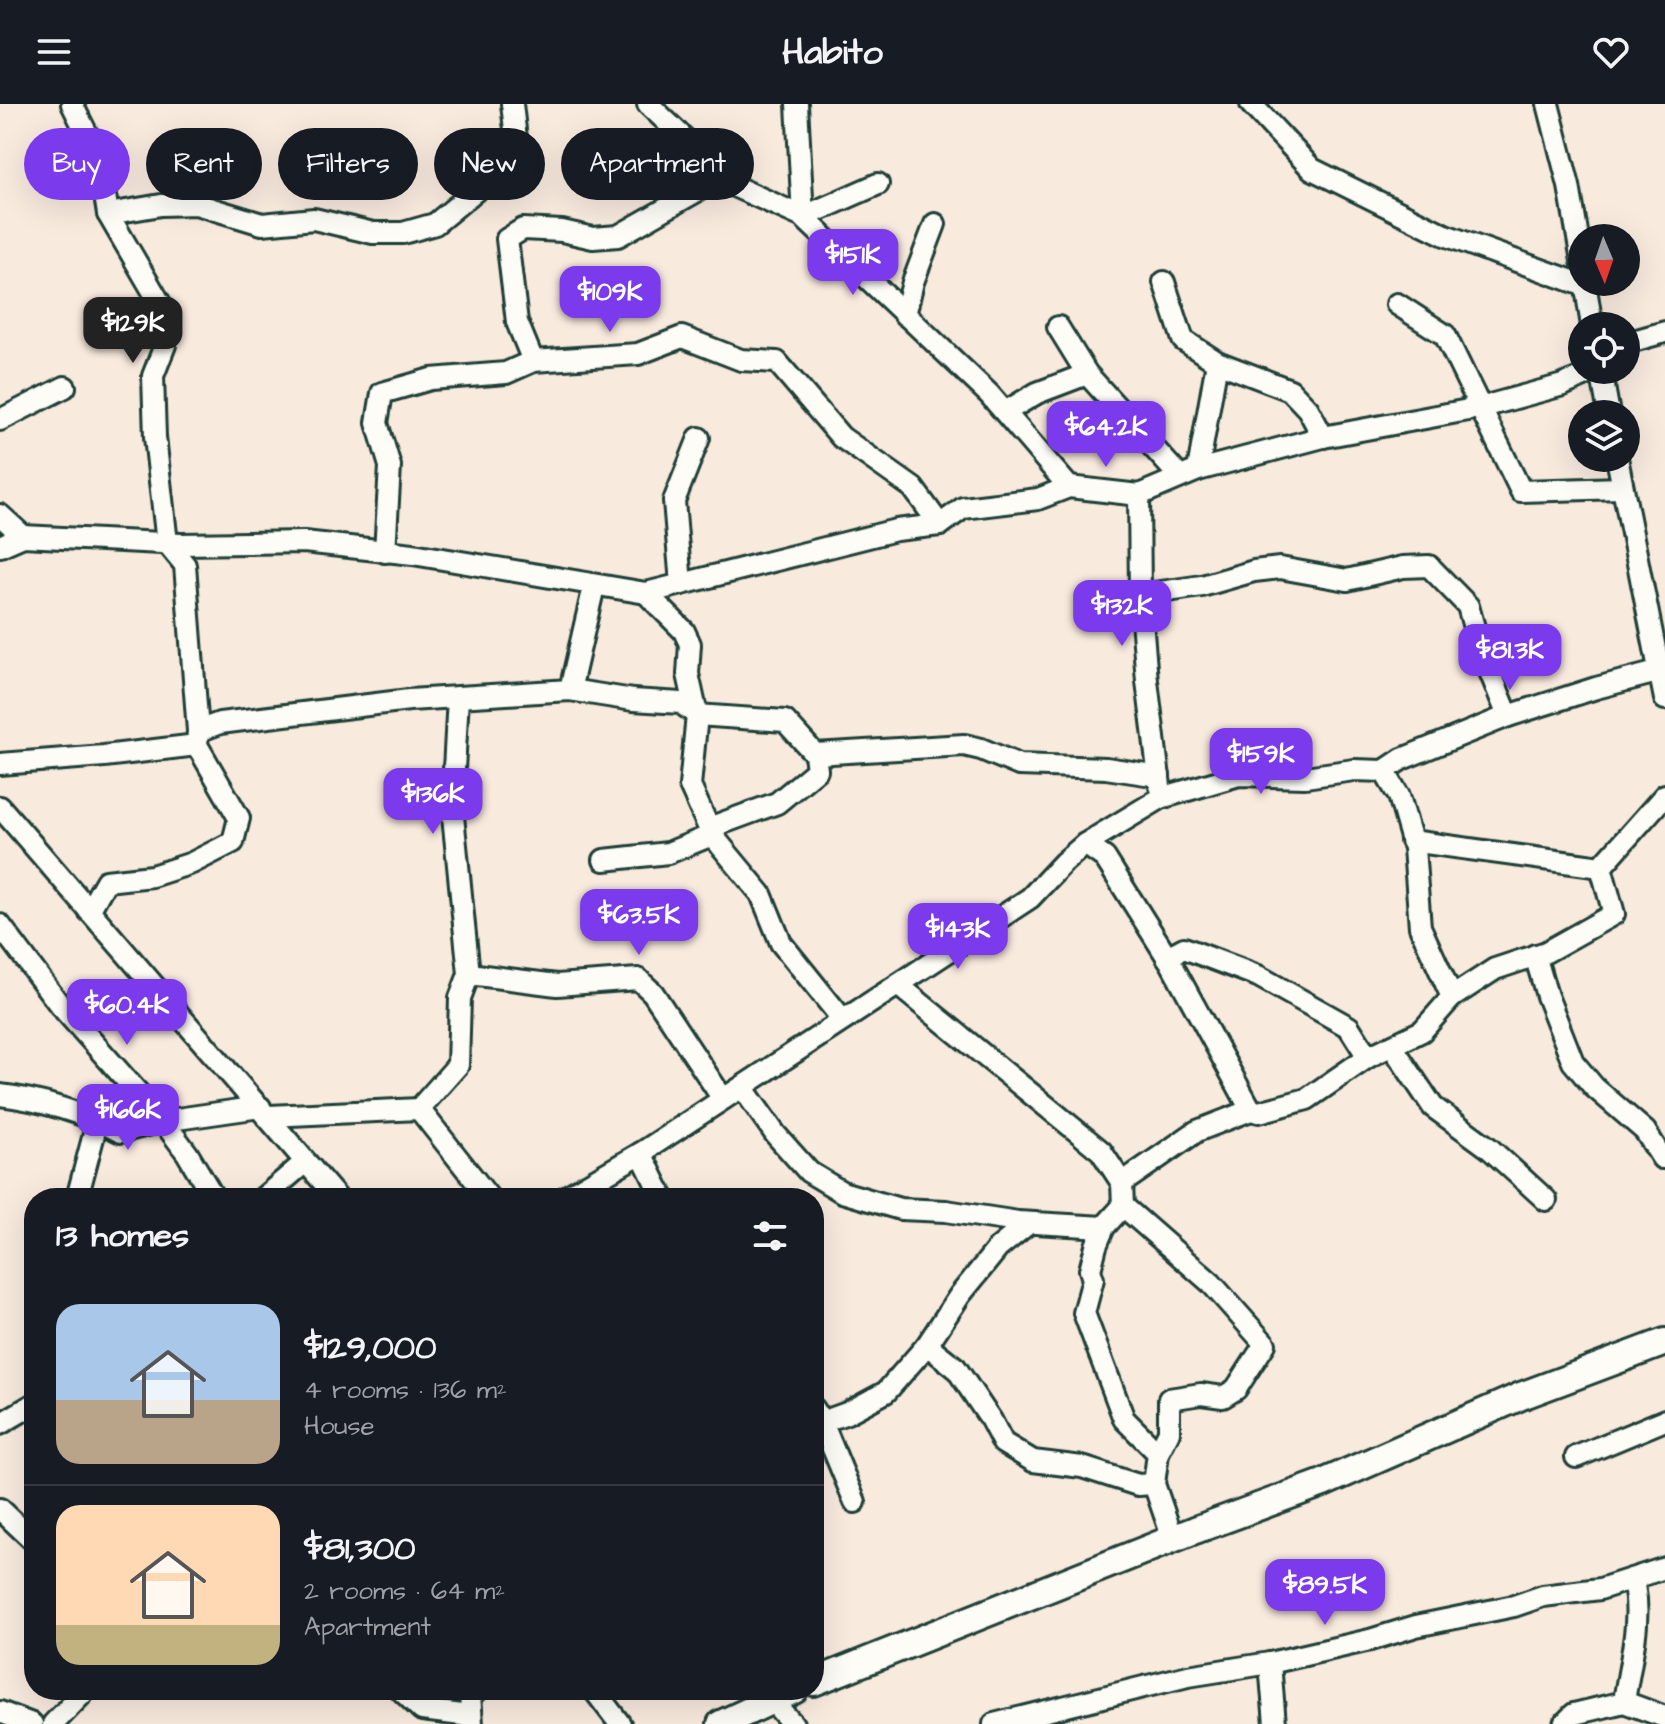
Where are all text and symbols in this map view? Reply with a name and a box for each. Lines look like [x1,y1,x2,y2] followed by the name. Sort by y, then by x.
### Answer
[782,27,883,78] text: Habito
[32,30,76,74] icon: menu
[1589,30,1633,74] icon: heart
[24,128,130,200] chip: Buy
[146,128,262,200] chip: Rent
[278,128,418,200] chip: Filters
[434,128,545,200] chip: New
[561,128,754,200] chip: Apartment
[1568,224,1640,296] north arrow
[1568,224,1640,472] map controls
[797,229,909,297] pin: $151K
[825,237,881,273] text: $151K
[554,266,666,334] pin: $109K
[578,274,642,310] text: $109K
[77,297,189,365] pin: $129K
[101,305,165,341] text: $129K
[1568,312,1640,384] button: locate
[1568,400,1640,472] button: layers
[1041,401,1171,469] pin: $64.2K
[1065,409,1147,445] text: $64.2K
[1066,580,1178,648] pin: $132K
[1091,588,1153,624] text: $132K
[1445,624,1575,692] pin: $81.3K
[1476,632,1544,668] text: $81.3K
[1205,728,1317,796] pin: $159K
[1228,736,1294,772] text: $159K
[377,768,489,836] pin: $136K
[401,776,465,812] text: $136K
[574,889,704,957] pin: $63.5K
[598,897,680,933] text: $63.5K
[902,903,1014,971] pin: $143K
[926,911,990,947] text: $143K
[62,979,192,1047] pin: $60.4K
[85,987,169,1023] text: $60.4K
[72,1084,184,1152] pin: $166K
[95,1092,161,1128] text: $166K
[56,1212,189,1260] text: 13 homes
[748,1214,792,1258] icon: filters
[304,1324,436,1372] text: $129,000
[120,1336,216,1432] icon: home
[304,1372,507,1408] text: 4 rooms · 136 m²
[304,1408,375,1444] text: House
[304,1525,416,1573] text: $81,300
[120,1537,216,1633] icon: home
[1260,1559,1390,1627] pin: $89.5K
[1283,1567,1367,1603] text: $89.5K
[304,1573,505,1609] text: 2 rooms · 64 m²
[304,1609,431,1645] text: Apartment

